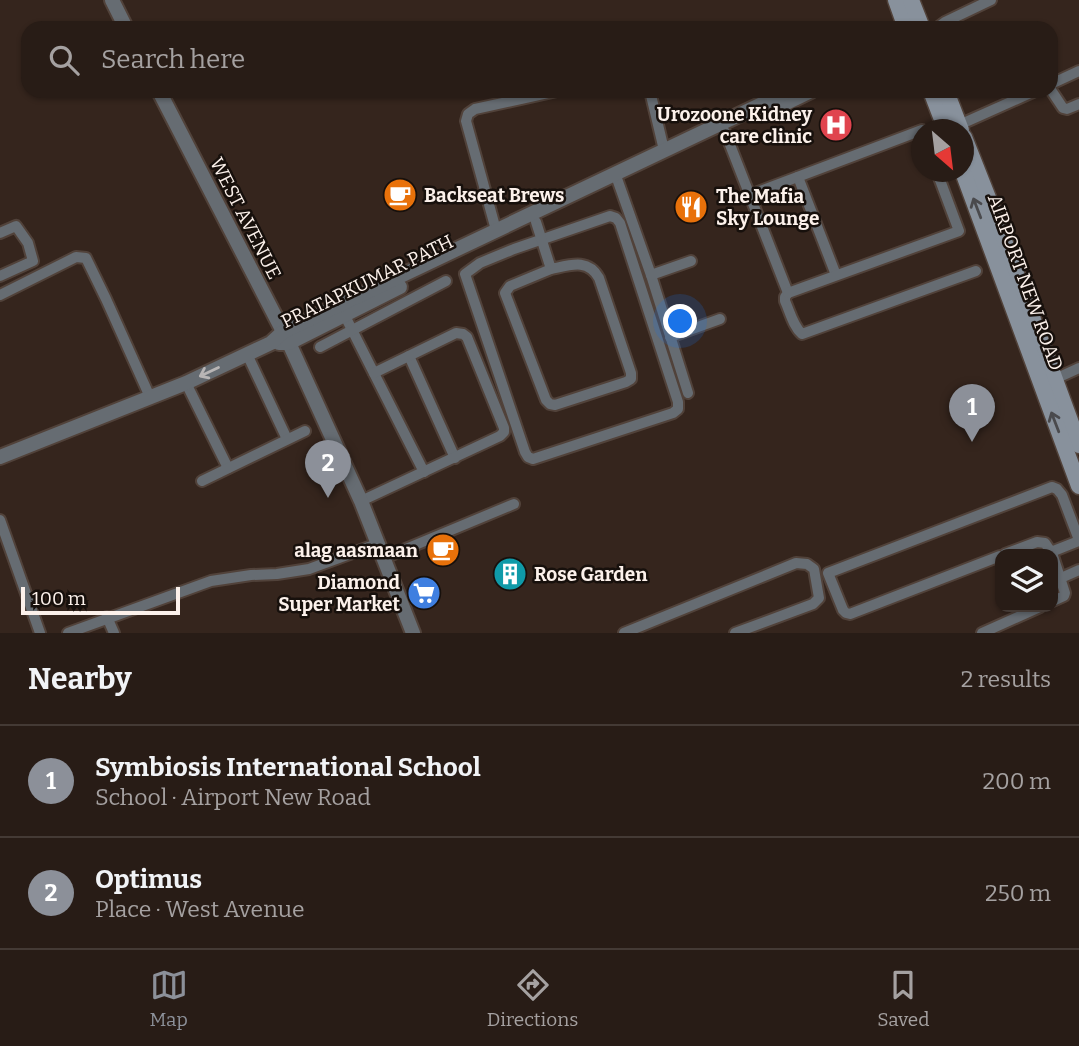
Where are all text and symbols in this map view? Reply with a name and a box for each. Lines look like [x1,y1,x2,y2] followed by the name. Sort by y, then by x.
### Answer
[21,21,1058,98] search box
[45,41,83,79] icon: search
[101,44,245,75] text: Search here
[657,103,812,148] place label: Urozoone Kidney care clinic
[817,106,855,144] hospital icon: Urozoone Kidney care clinic
[911,119,974,182] north arrow
[205,154,286,283] street label: WEST AVENUE
[381,176,419,214] cafe icon: Backseat Brews
[424,184,564,207] place label: Backseat Brews
[716,185,819,230] place label: The Mafia Sky Lounge
[672,188,710,226] restaurant icon: The Mafia Sky Lounge
[983,191,1068,374] street label: AIRPORT NEW ROAD
[970,198,982,220] one-way arrow
[277,230,457,333] street label: PRATAPKUMAR PATH
[663,304,697,338] your location
[199,366,220,379] one-way arrow
[949,384,995,442] pin: 1
[1048,412,1060,434] one-way arrow
[305,440,351,498] pin: 2
[424,531,462,569] cafe icon: alag aasmaan
[294,539,419,562] place label: alag aasmaan
[995,549,1058,612] map controls
[995,549,1058,612] button: layers
[491,555,529,593] building icon: Rose Garden
[534,563,648,586] place label: Rose Garden
[278,571,401,616] place label: Diamond Super Market
[405,574,443,612] supermarket icon: Diamond Super Market
[21,584,180,616] scale bar
[32,587,86,610] text: 100 m
[28,661,132,697] text: Nearby
[961,665,1051,693] text: 2 results
[95,752,481,783] text: Symbiosis International School
[46,767,56,795] text: 1
[982,767,1051,795] text: 200 m
[95,783,371,811] text: School · Airport New Road
[95,864,202,895] text: Optimus
[45,879,57,907] text: 2
[985,879,1051,907] text: 250 m
[95,895,305,923] text: Place · West Avenue
[150,966,188,1031] tab: Map
[487,966,578,1031] tab: Directions
[877,966,929,1031] tab: Saved

